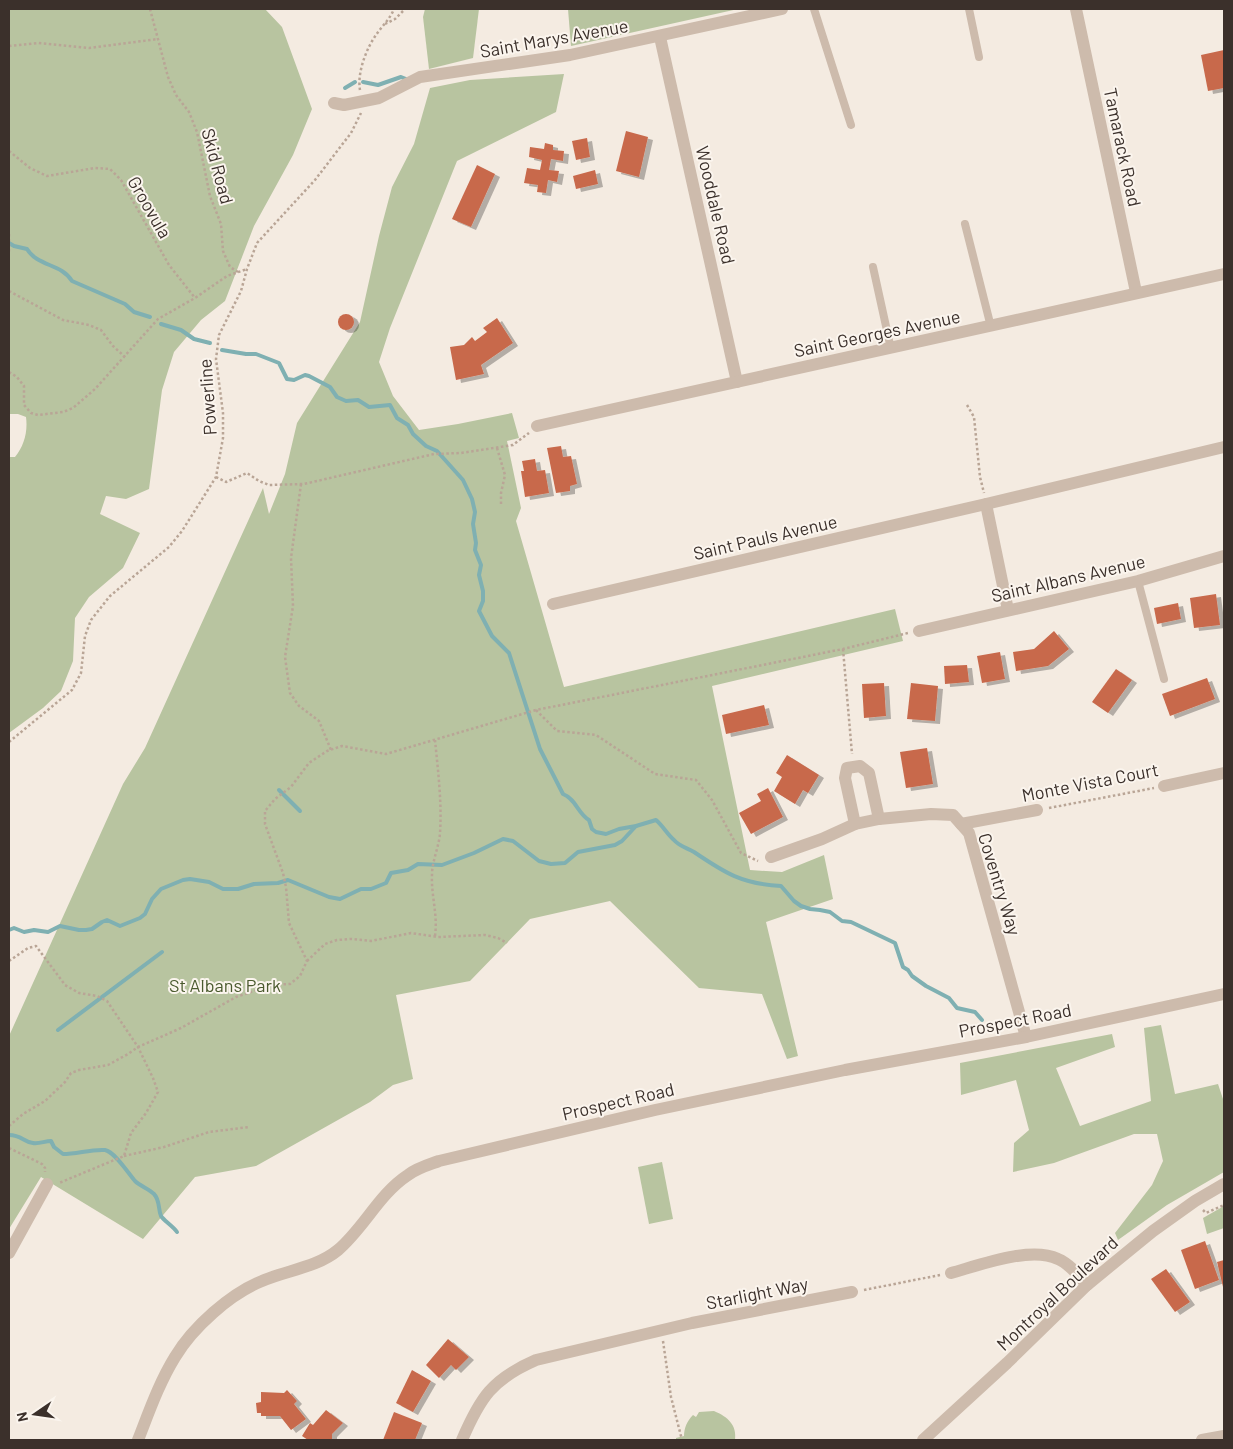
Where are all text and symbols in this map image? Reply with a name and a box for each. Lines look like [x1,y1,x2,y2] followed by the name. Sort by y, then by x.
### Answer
[478,14,630,62] street label: Saint Marys Avenue
[1100,86,1146,208] street label: Tamarack Road
[197,126,239,206] street label: Skid Road
[692,144,740,266] street label: Wooddale Road
[123,172,177,242] street label: Groovula
[792,305,962,361] street label: Saint Georges Avenue
[193,358,221,436] street label: Powerline
[691,510,839,564] street label: Saint Pauls Avenue
[989,550,1147,606] street label: Saint Albans Avenue
[1020,758,1160,806] street label: Monte Vista Court
[974,830,1026,938] street label: Coventry Way
[169,974,281,996] park label: St Albans Park
[957,998,1073,1042] street label: Prospect Road
[560,1077,676,1125] street label: Prospect Road
[992,1231,1122,1355] street label: Montroyal Boulevard
[704,1272,810,1314] street label: Starlight Way
[10,1389,60,1439] north arrow
[13,1411,31,1423] text: N

